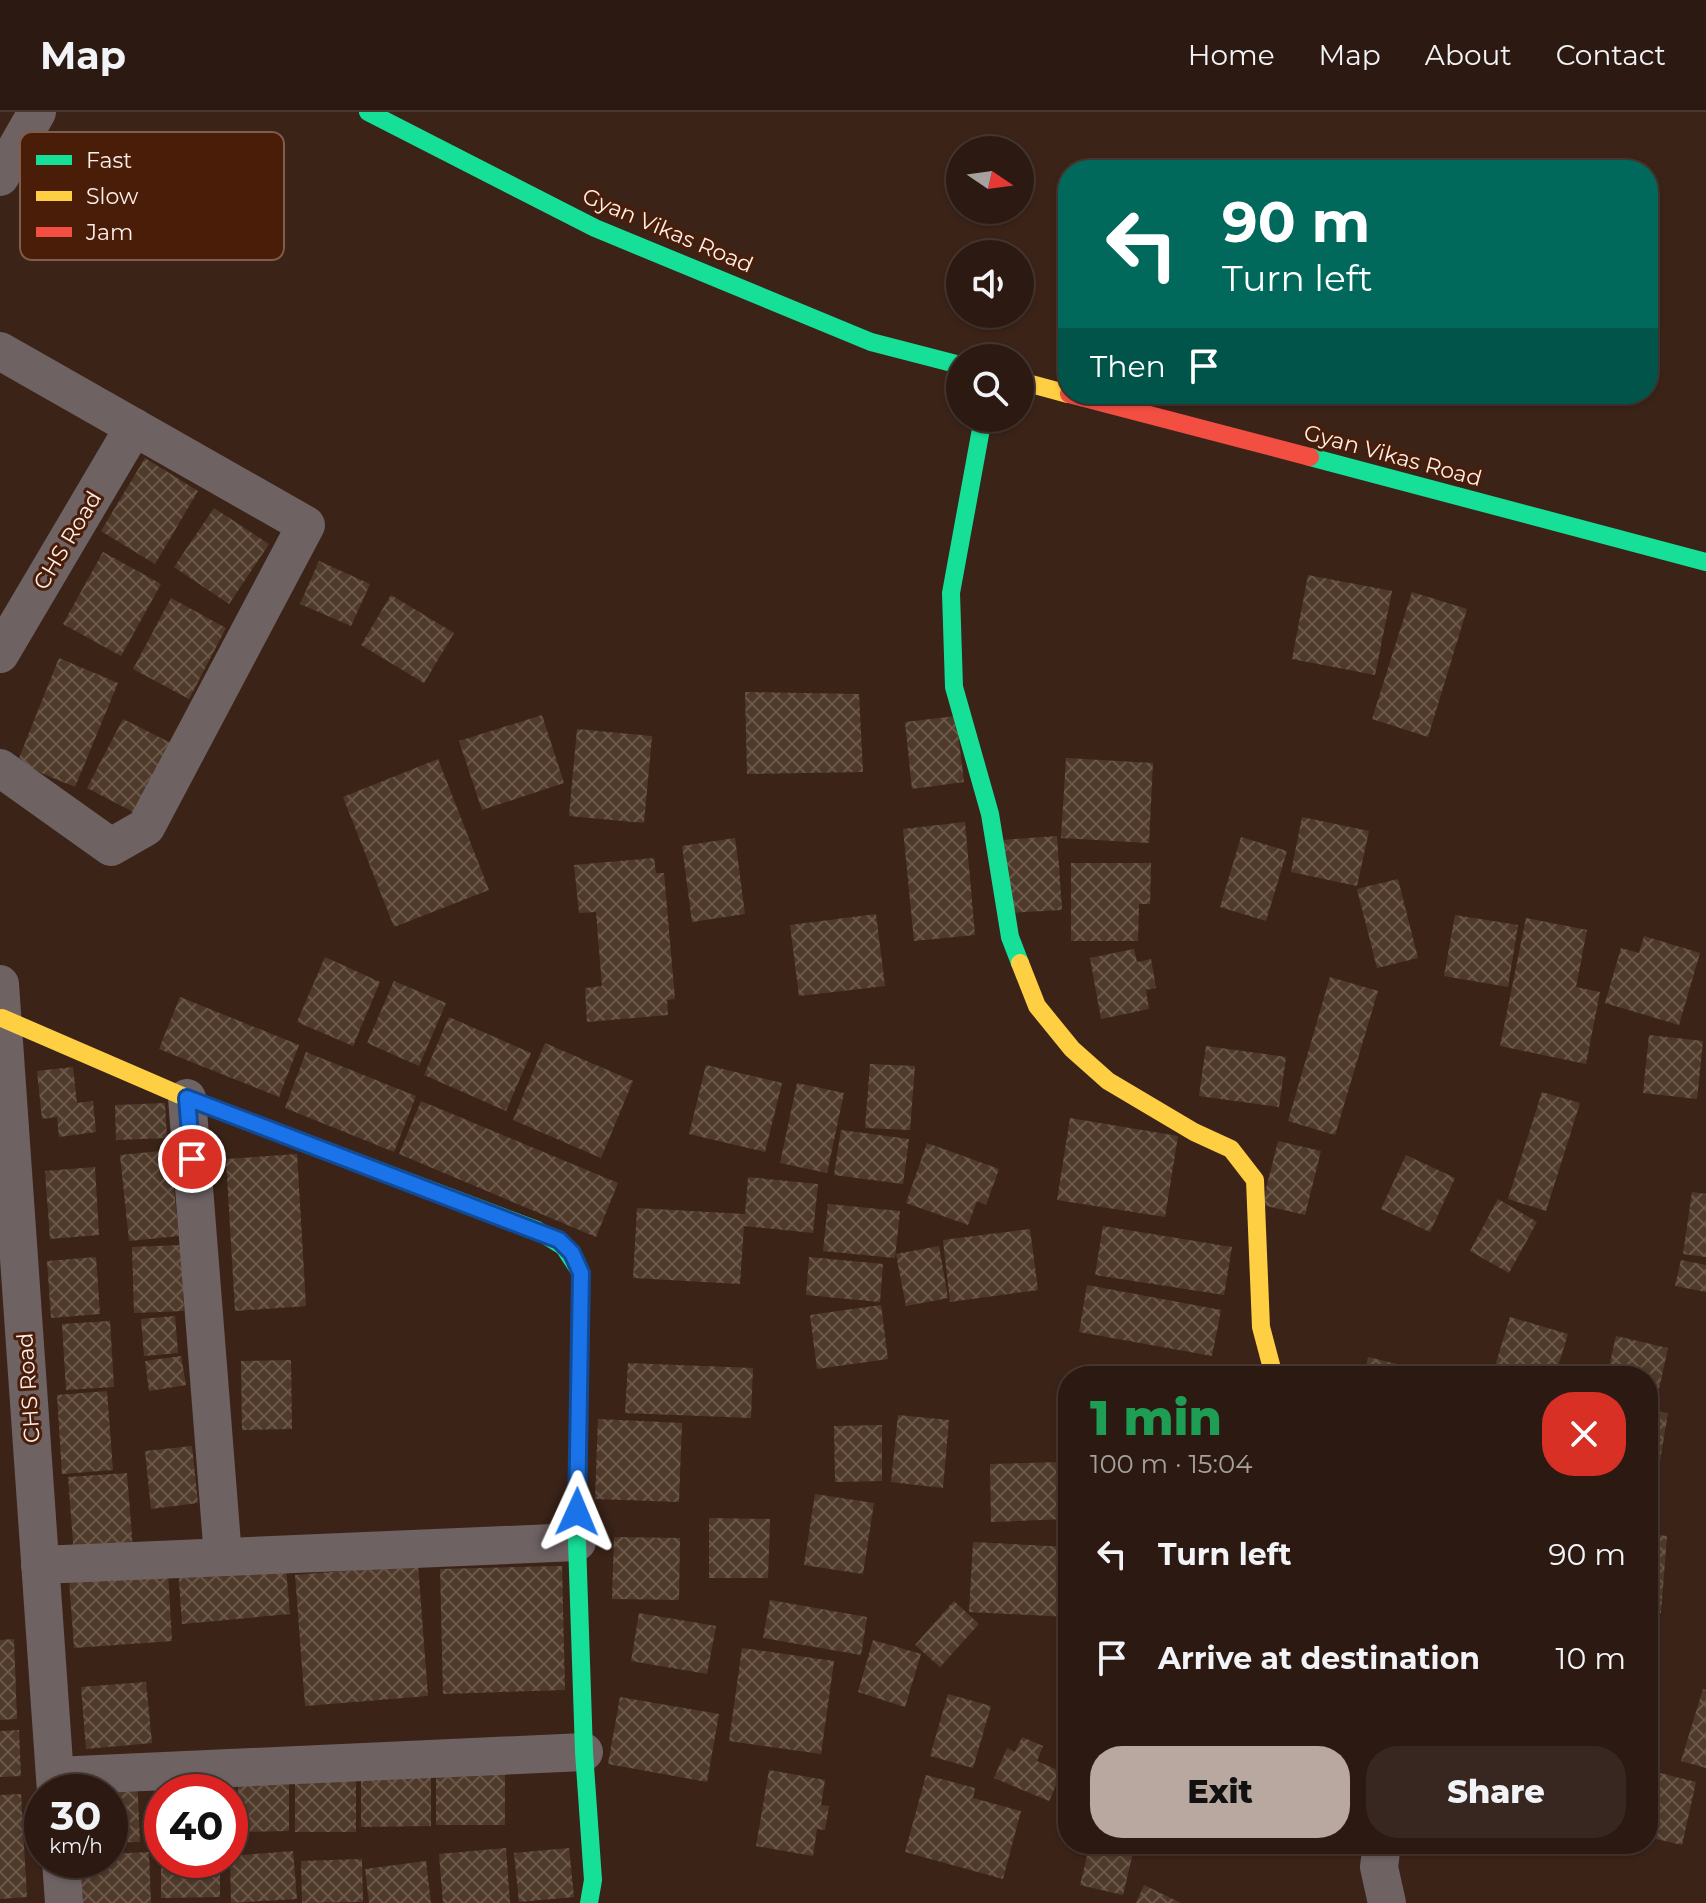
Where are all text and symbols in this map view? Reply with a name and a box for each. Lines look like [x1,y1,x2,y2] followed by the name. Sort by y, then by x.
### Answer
[40,32,126,79] text: Map
[1188,38,1275,72] text: Home
[1319,38,1381,72] text: Map
[1425,38,1512,72] text: About
[1556,38,1666,72] text: Contact
[20,132,284,260] legend
[946,136,1034,224] north arrow
[946,136,1034,432] map controls
[86,147,132,174] text: Fast
[578,182,757,279] street label: Gyan Vikas Road
[86,183,139,210] text: Slow
[1222,188,1370,256] text: 90 m
[1090,192,1194,296] icon: left
[85,219,133,246] text: Jam
[946,240,1034,328] button: sound
[1222,256,1373,300] text: Turn left
[946,344,1034,432] button: search
[1182,344,1226,388] icon: arrive
[1090,348,1166,385] text: Then
[1301,419,1485,492] street label: Gyan Vikas Road
[27,486,107,594] street label: CHS Road
[158,1125,226,1193] pin
[170,1137,214,1181] icon: arrive
[11,1332,46,1444] street label: CHS Road
[1090,1389,1222,1447] text: 1 min
[1542,1392,1626,1476] button: close
[1090,1448,1252,1480] text: 100 m · 15:04
[535,1470,619,1554] position arrow
[1090,1532,1134,1576] icon: left
[1158,1536,1291,1573] text: Turn left
[1548,1536,1626,1573] text: 90 m
[1090,1636,1134,1680] icon: arrive
[1158,1640,1480,1677] text: Arrive at destination
[1556,1640,1626,1677] text: 10 m
[1090,1746,1350,1838] button: Exit
[1366,1746,1626,1838] button: Share
[144,1774,248,1878] speed limit sign: 40
[51,1791,101,1840] text: 30
[49,1834,103,1858] text: km/h

